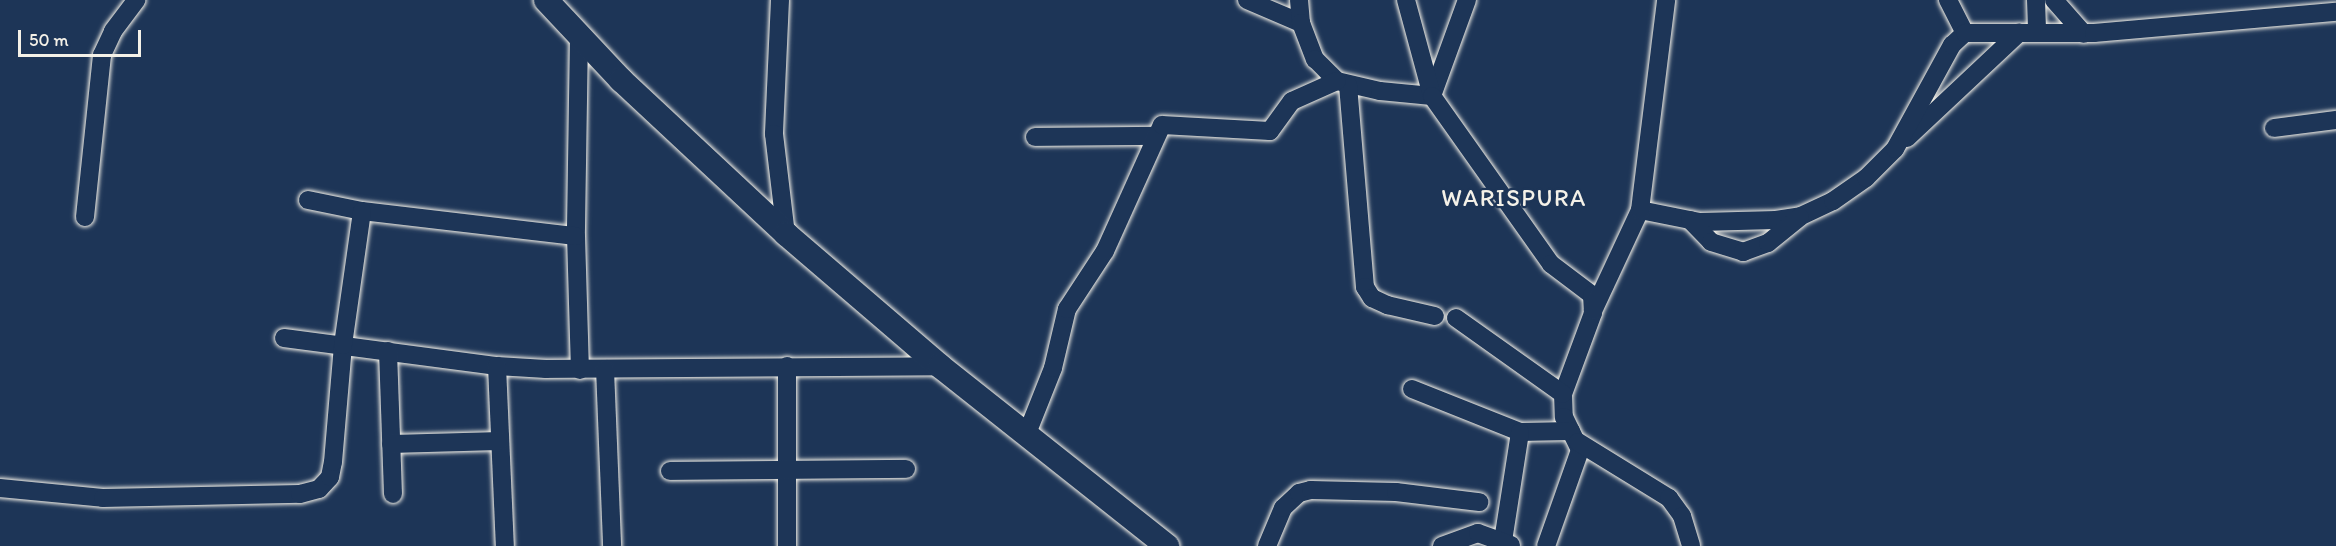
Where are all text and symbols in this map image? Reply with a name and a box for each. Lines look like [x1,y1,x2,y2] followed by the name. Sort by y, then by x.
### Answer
[21,18,144,56] scale bar
[29,29,69,51] text: 50 m
[1442,184,1586,212] district label: WARISPURA

